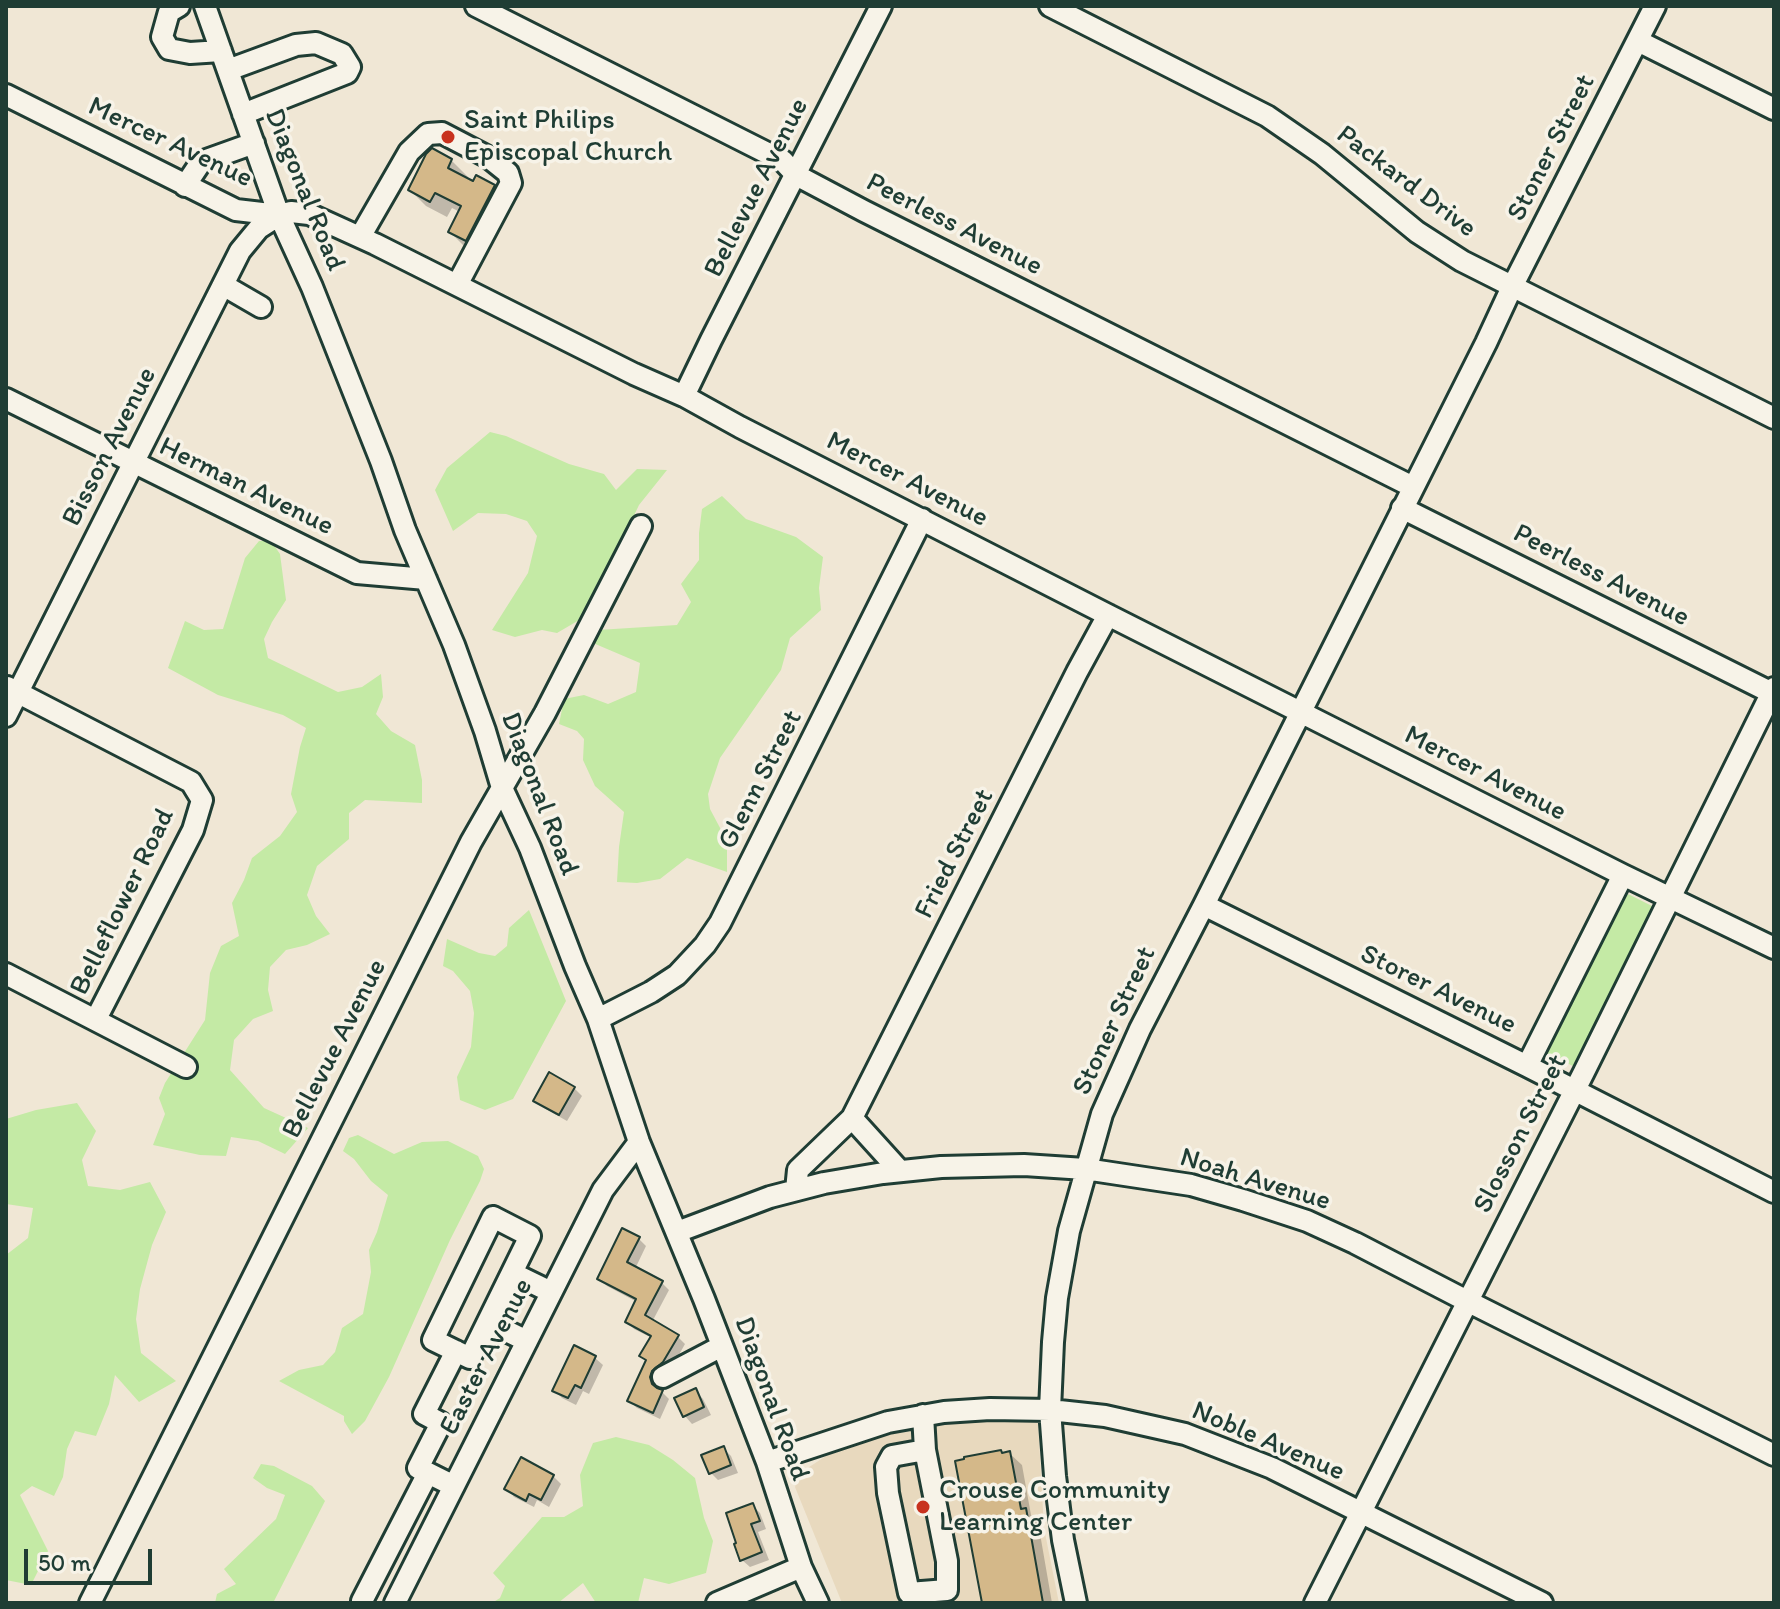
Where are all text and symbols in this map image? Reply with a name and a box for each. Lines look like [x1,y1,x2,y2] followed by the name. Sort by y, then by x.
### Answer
[1501,69,1603,227] street label: Stoner Street
[82,90,258,196] street label: Mercer Avenue
[697,93,817,283] street label: Bellevue Avenue
[256,104,352,276] street label: Diagonal Road
[464,104,672,170] place label: Saint Philips Episcopal Church
[1329,118,1483,246] street label: Packard Drive
[439,128,457,146] marker: Saint Philips Episcopal Church
[860,166,1048,284] street label: Peerless Avenue
[56,362,164,532] street label: Bisson Avenue
[820,425,994,535] street label: Mercer Avenue
[153,430,339,544] street label: Herman Avenue
[1507,517,1695,635] street label: Peerless Avenue
[712,705,810,855] street label: Glenn Street
[492,708,586,880] street label: Diagonal Road
[1398,719,1572,829] street label: Mercer Avenue
[908,784,1002,924] street label: Fried Street
[63,803,183,1001] street label: Belleflower Road
[1354,938,1522,1042] street label: Storer Avenue
[1066,941,1164,1101] street label: Stoner Street
[275,954,395,1144] street label: Bellevue Avenue
[1467,1049,1575,1219] street label: Slosson Street
[1176,1141,1334,1219] street label: Noah Avenue
[433,1273,541,1441] street label: Easter Avenue
[726,1312,816,1486] street label: Diagonal Road
[1186,1395,1350,1489] street label: Noble Avenue
[939,1474,1170,1540] place label: Crouse Community Learning Center
[914,1498,932,1516] marker: Crouse Community Learning Center
[28,1533,156,1583] scale bar
[38,1548,91,1577] text: 50 m

